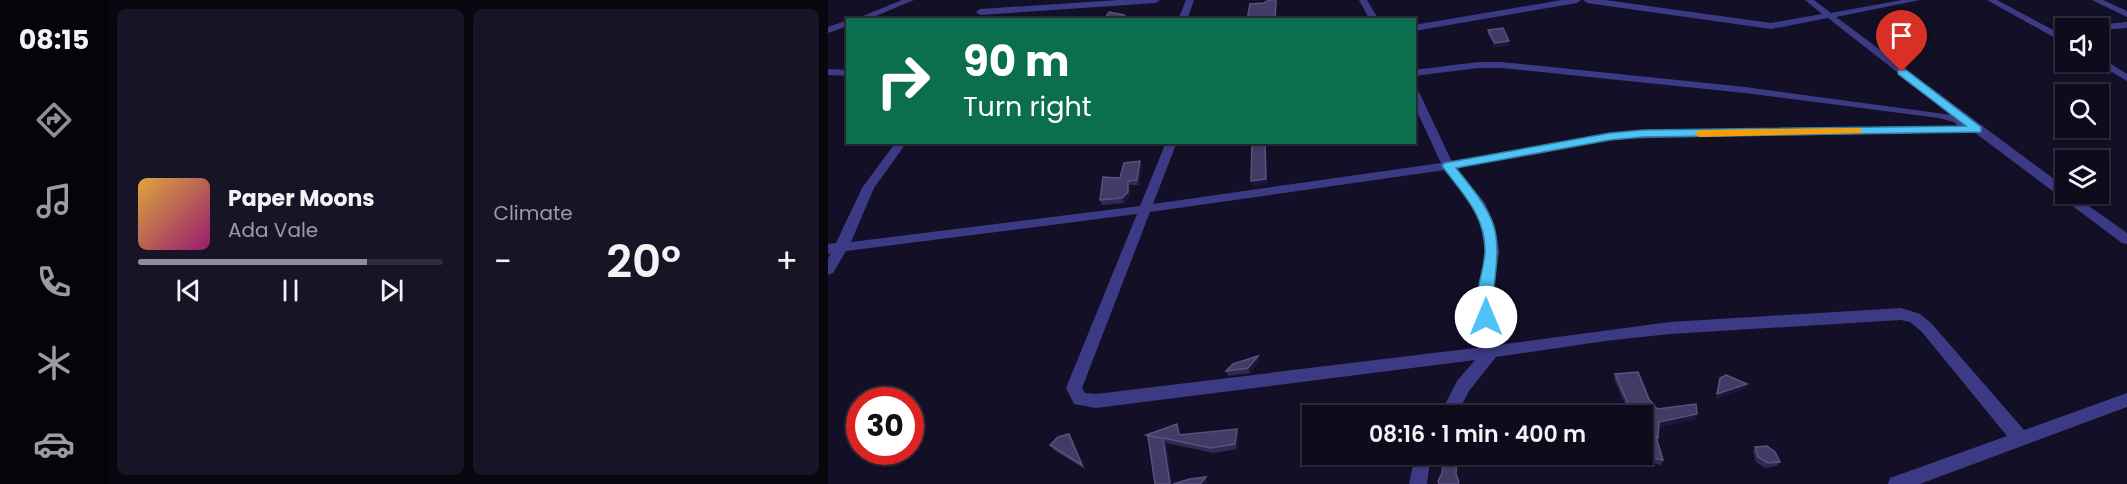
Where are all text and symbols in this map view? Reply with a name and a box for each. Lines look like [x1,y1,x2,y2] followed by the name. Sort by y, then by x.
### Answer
[1876,10,1927,72] pin
[2055,18,2109,204] map controls
[2055,18,2109,72] button: sound
[1885,19,1918,52] icon: arrive
[19,21,89,58] text: 08:15
[963,32,1070,91] text: 90 m
[864,42,942,120] icon: right
[2055,84,2109,138] button: search
[963,88,1092,125] text: Turn right
[33,99,75,141] icon: directions
[2055,150,2109,204] button: layers
[33,180,75,222] icon: music
[228,183,375,214] text: Paper Moons
[494,199,573,227] text: Climate
[228,216,318,244] text: Ada Vale
[606,230,681,293] text: 20°
[494,238,512,285] text: −
[775,238,798,285] text: +
[33,261,75,303] icon: phone
[172,274,205,307] icon: previous
[274,274,307,307] icon: pause
[375,274,408,307] icon: next
[1454,285,1518,349] position arrow
[33,342,75,384] icon: climate
[846,387,924,465] speed limit sign: 30
[1369,419,1586,450] text: 08:16 · 1 min · 400 m
[33,423,75,465] icon: car

